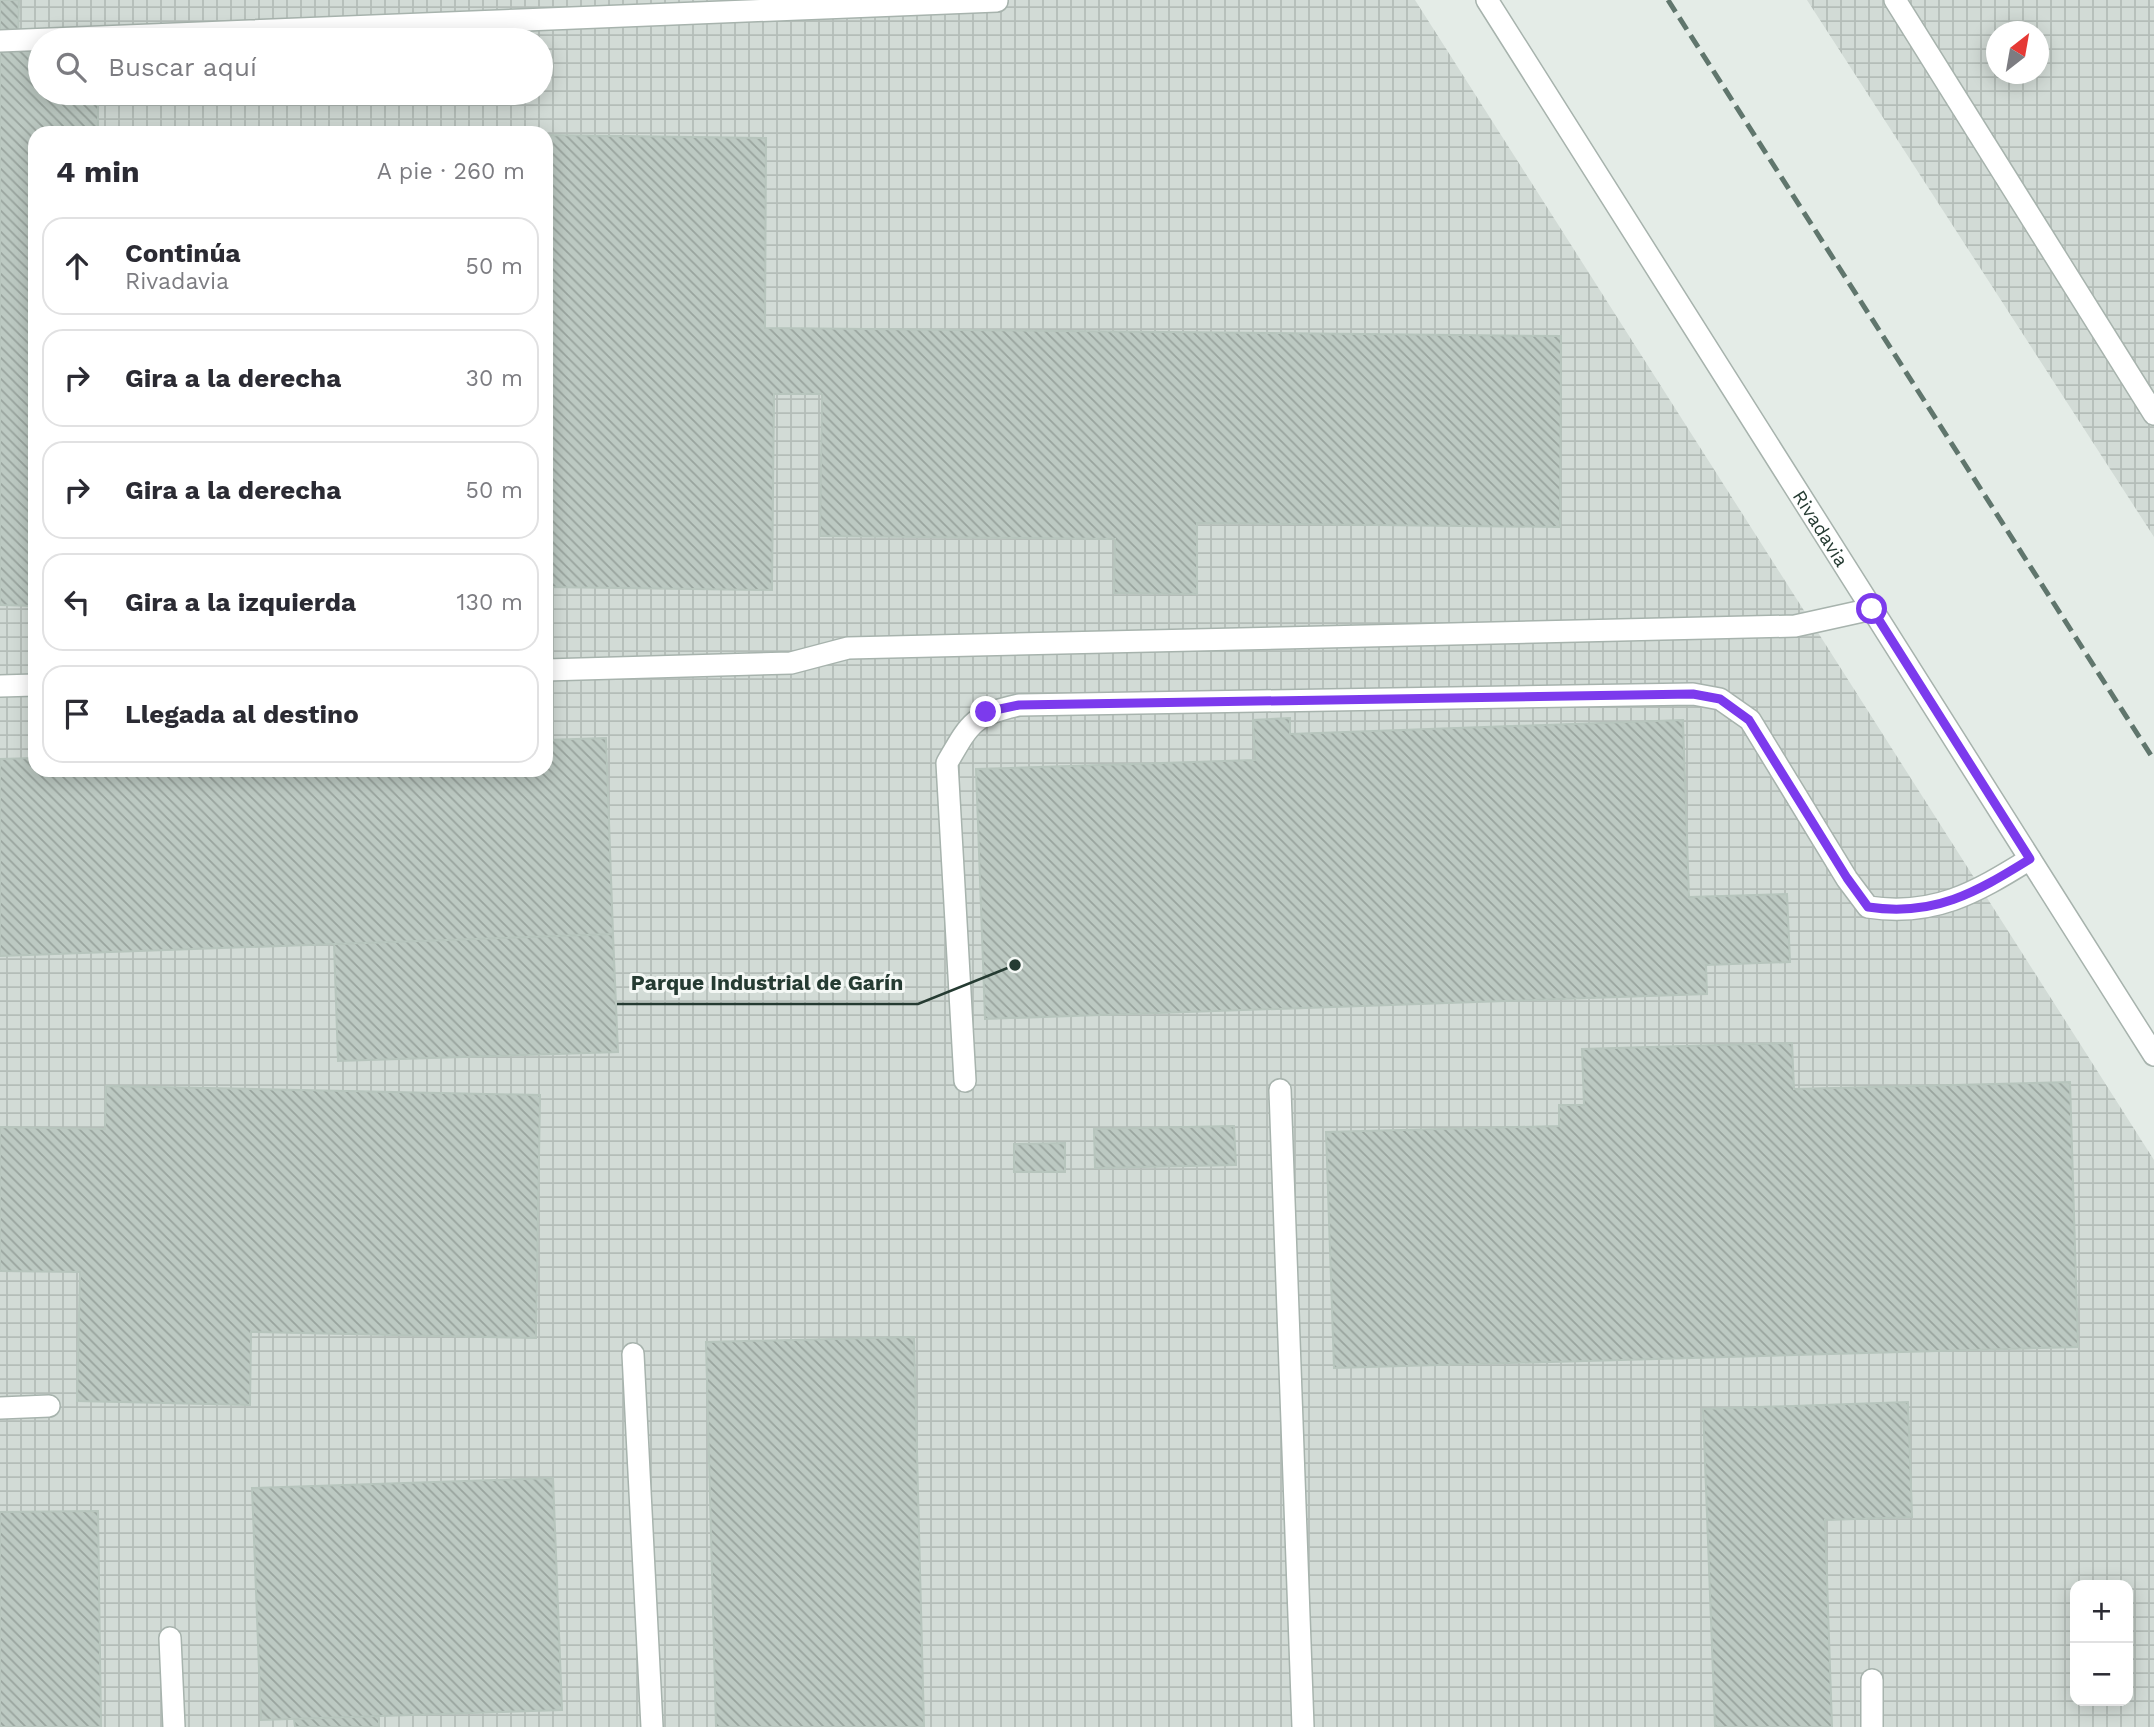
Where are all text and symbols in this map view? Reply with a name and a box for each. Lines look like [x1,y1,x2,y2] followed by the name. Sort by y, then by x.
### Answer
[1986,21,2049,84] north arrow
[28,28,553,105] search box
[52,48,90,86] icon: search
[108,52,257,82] text: Buscar aquí
[56,154,140,189] text: 4 min
[377,158,525,185] text: A pie · 260 m
[125,238,241,268] text: Continúa
[58,247,96,285] icon: ahead
[466,253,523,280] text: 50 m
[125,268,229,295] text: Rivadavia
[58,359,96,397] icon: right
[125,363,341,393] text: Gira a la derecha
[466,365,523,392] text: 30 m
[58,471,96,509] icon: right
[125,475,341,505] text: Gira a la derecha
[466,477,523,504] text: 50 m
[1788,486,1853,571] street label: Rivadavia
[58,583,96,621] icon: left
[125,587,356,617] text: Gira a la izquierda
[457,589,523,616] text: 130 m
[1856,593,1887,624] route start
[58,695,96,733] icon: arrive
[970,696,1001,727] route end
[125,699,359,729] text: Llegada al destino
[617,962,918,1004] callout: Parque Industrial de Garín
[631,970,903,995] text: Parque Industrial de Garín
[2070,1580,2133,1706] map controls
[2070,1580,2133,1643] button: +
[2070,1643,2133,1706] button: −

